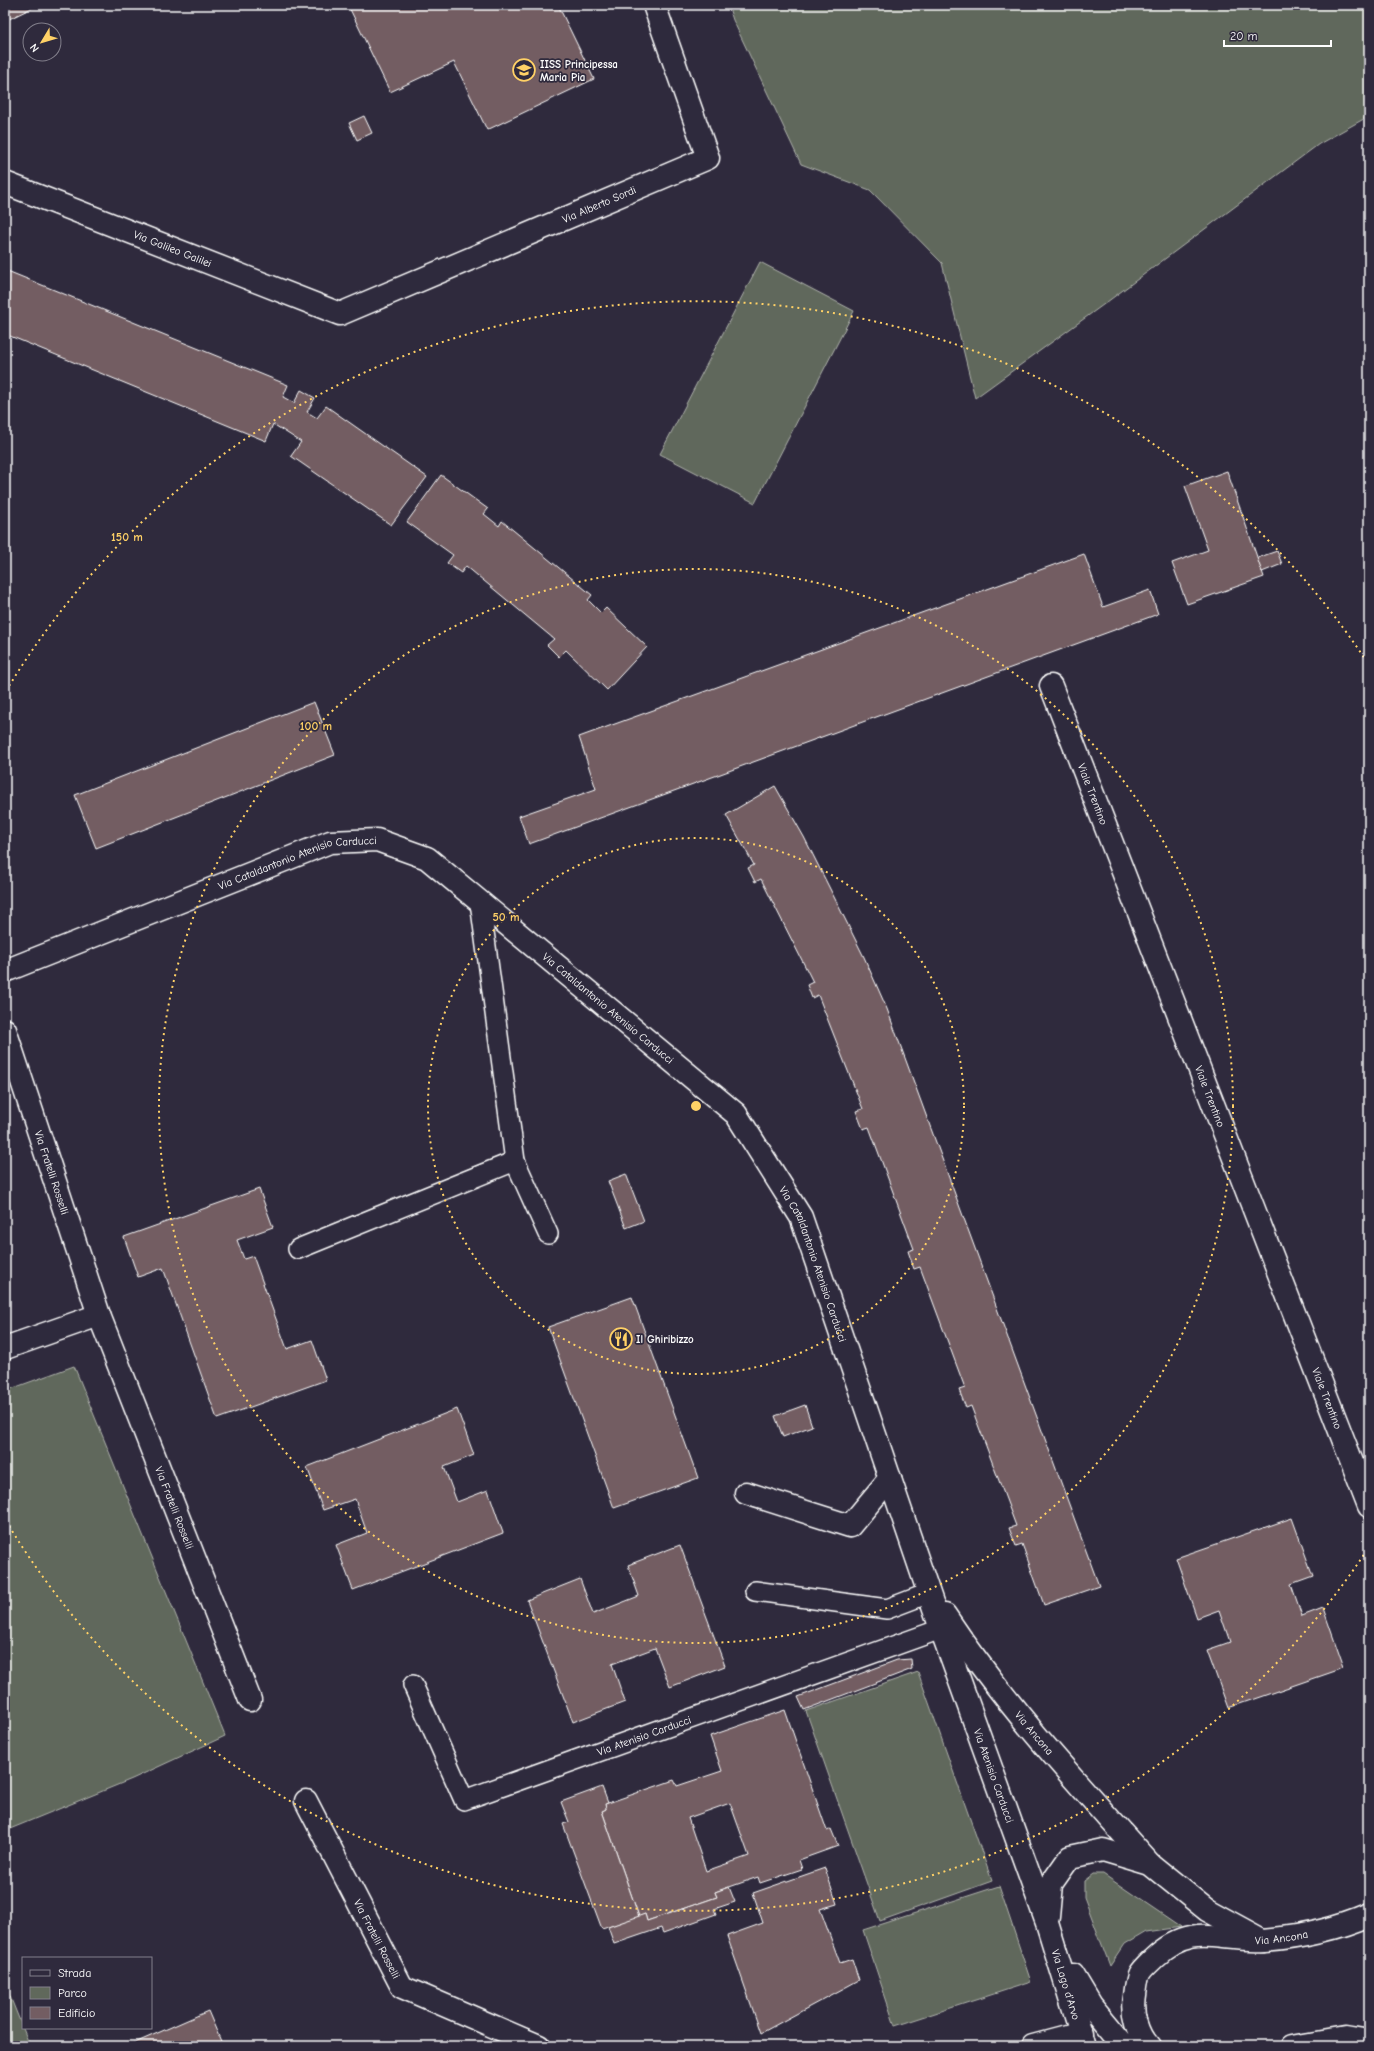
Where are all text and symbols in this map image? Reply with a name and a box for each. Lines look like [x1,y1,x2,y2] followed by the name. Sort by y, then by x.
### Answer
[22,22,62,62] north arrow
[1224,22,1331,48] scale bar
[1230,29,1258,43] text: 20 m
[27,41,42,55] text: N
[511,57,537,83] school or university icon: IISS Principessa Maria Pia
[540,58,618,84] place label: IISS Principessa Maria Pia
[560,183,638,226] street label: Via Alberto Sordi
[132,227,214,270] street label: Via Galileo Galilei
[111,530,143,544] text: 150 m
[300,719,332,733] text: 100 m
[1075,762,1111,827] street label: Viale Trentino
[216,834,377,892] street label: Via Cataldantonio Atenisio Carducci
[492,910,520,924] text: 50 m
[540,950,676,1066] street label: Via Cataldantonio Atenisio Carducci
[1192,1064,1228,1129] street label: Viale Trentino
[689,1099,703,1113] centre of rings
[32,1129,72,1216] street label: Via Fratelli Rosselli
[777,1184,849,1343] street label: Via Cataldantonio Atenisio Carducci
[608,1326,634,1352] restaurant icon: Il Ghiribizzo
[636,1333,694,1346] place label: Il Ghiribizzo
[1309,1366,1345,1431] street label: Viale Trentino
[153,1464,197,1551] street label: Via Fratelli Rosselli
[1012,1708,1056,1757] street label: Via Ancona
[595,1713,693,1758] street label: Via Atenisio Carducci
[971,1727,1017,1824] street label: Via Atenisio Carducci
[351,1897,403,1981] street label: Via Fratelli Rosselli
[1255,1927,1309,1947] street label: Via Ancona
[1049,1948,1083,2022] street label: Via Lago d'Arvo
[22,1957,152,2029] legend
[58,1966,91,1980] text: Strada
[58,1986,87,2000] text: Parco
[58,2006,95,2020] text: Edificio

